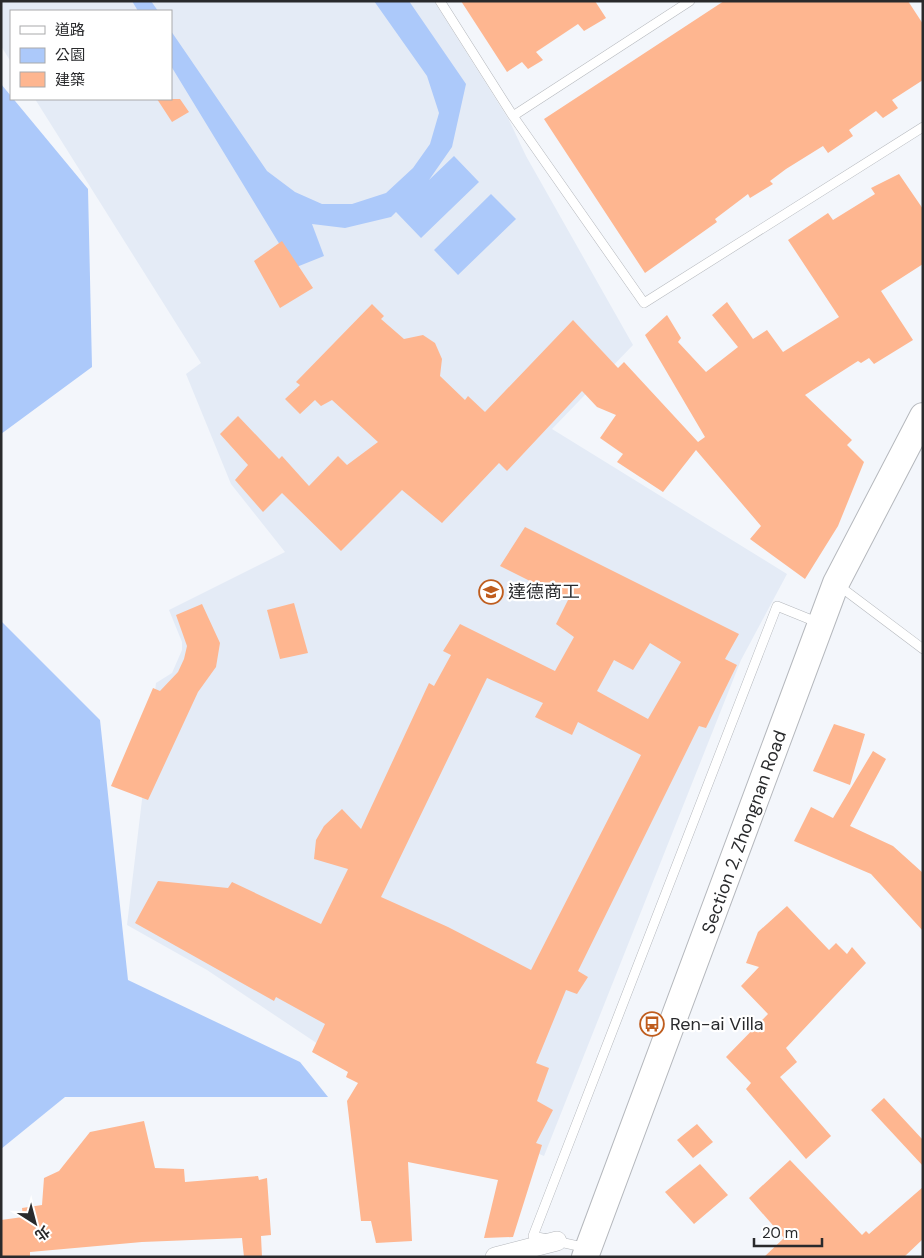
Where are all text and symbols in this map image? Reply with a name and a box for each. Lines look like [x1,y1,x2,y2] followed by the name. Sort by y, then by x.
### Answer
[10,10,172,100] legend
[55,20,85,40] text: 道路
[55,45,85,65] text: 公園
[55,70,85,90] text: 建築
[478,579,504,605] school or university icon: 達德商工
[508,580,580,604] place label: 達德商工
[696,727,792,937] street label: Section 2, Zhongnan Road
[639,1011,665,1037] bus stop icon: Ren-ai Villa
[670,1012,764,1036] place label: Ren-ai Villa
[10,1198,60,1248] north arrow
[754,1216,822,1248] scale bar
[32,1222,54,1245] text: 北
[762,1223,798,1243] text: 20 m

